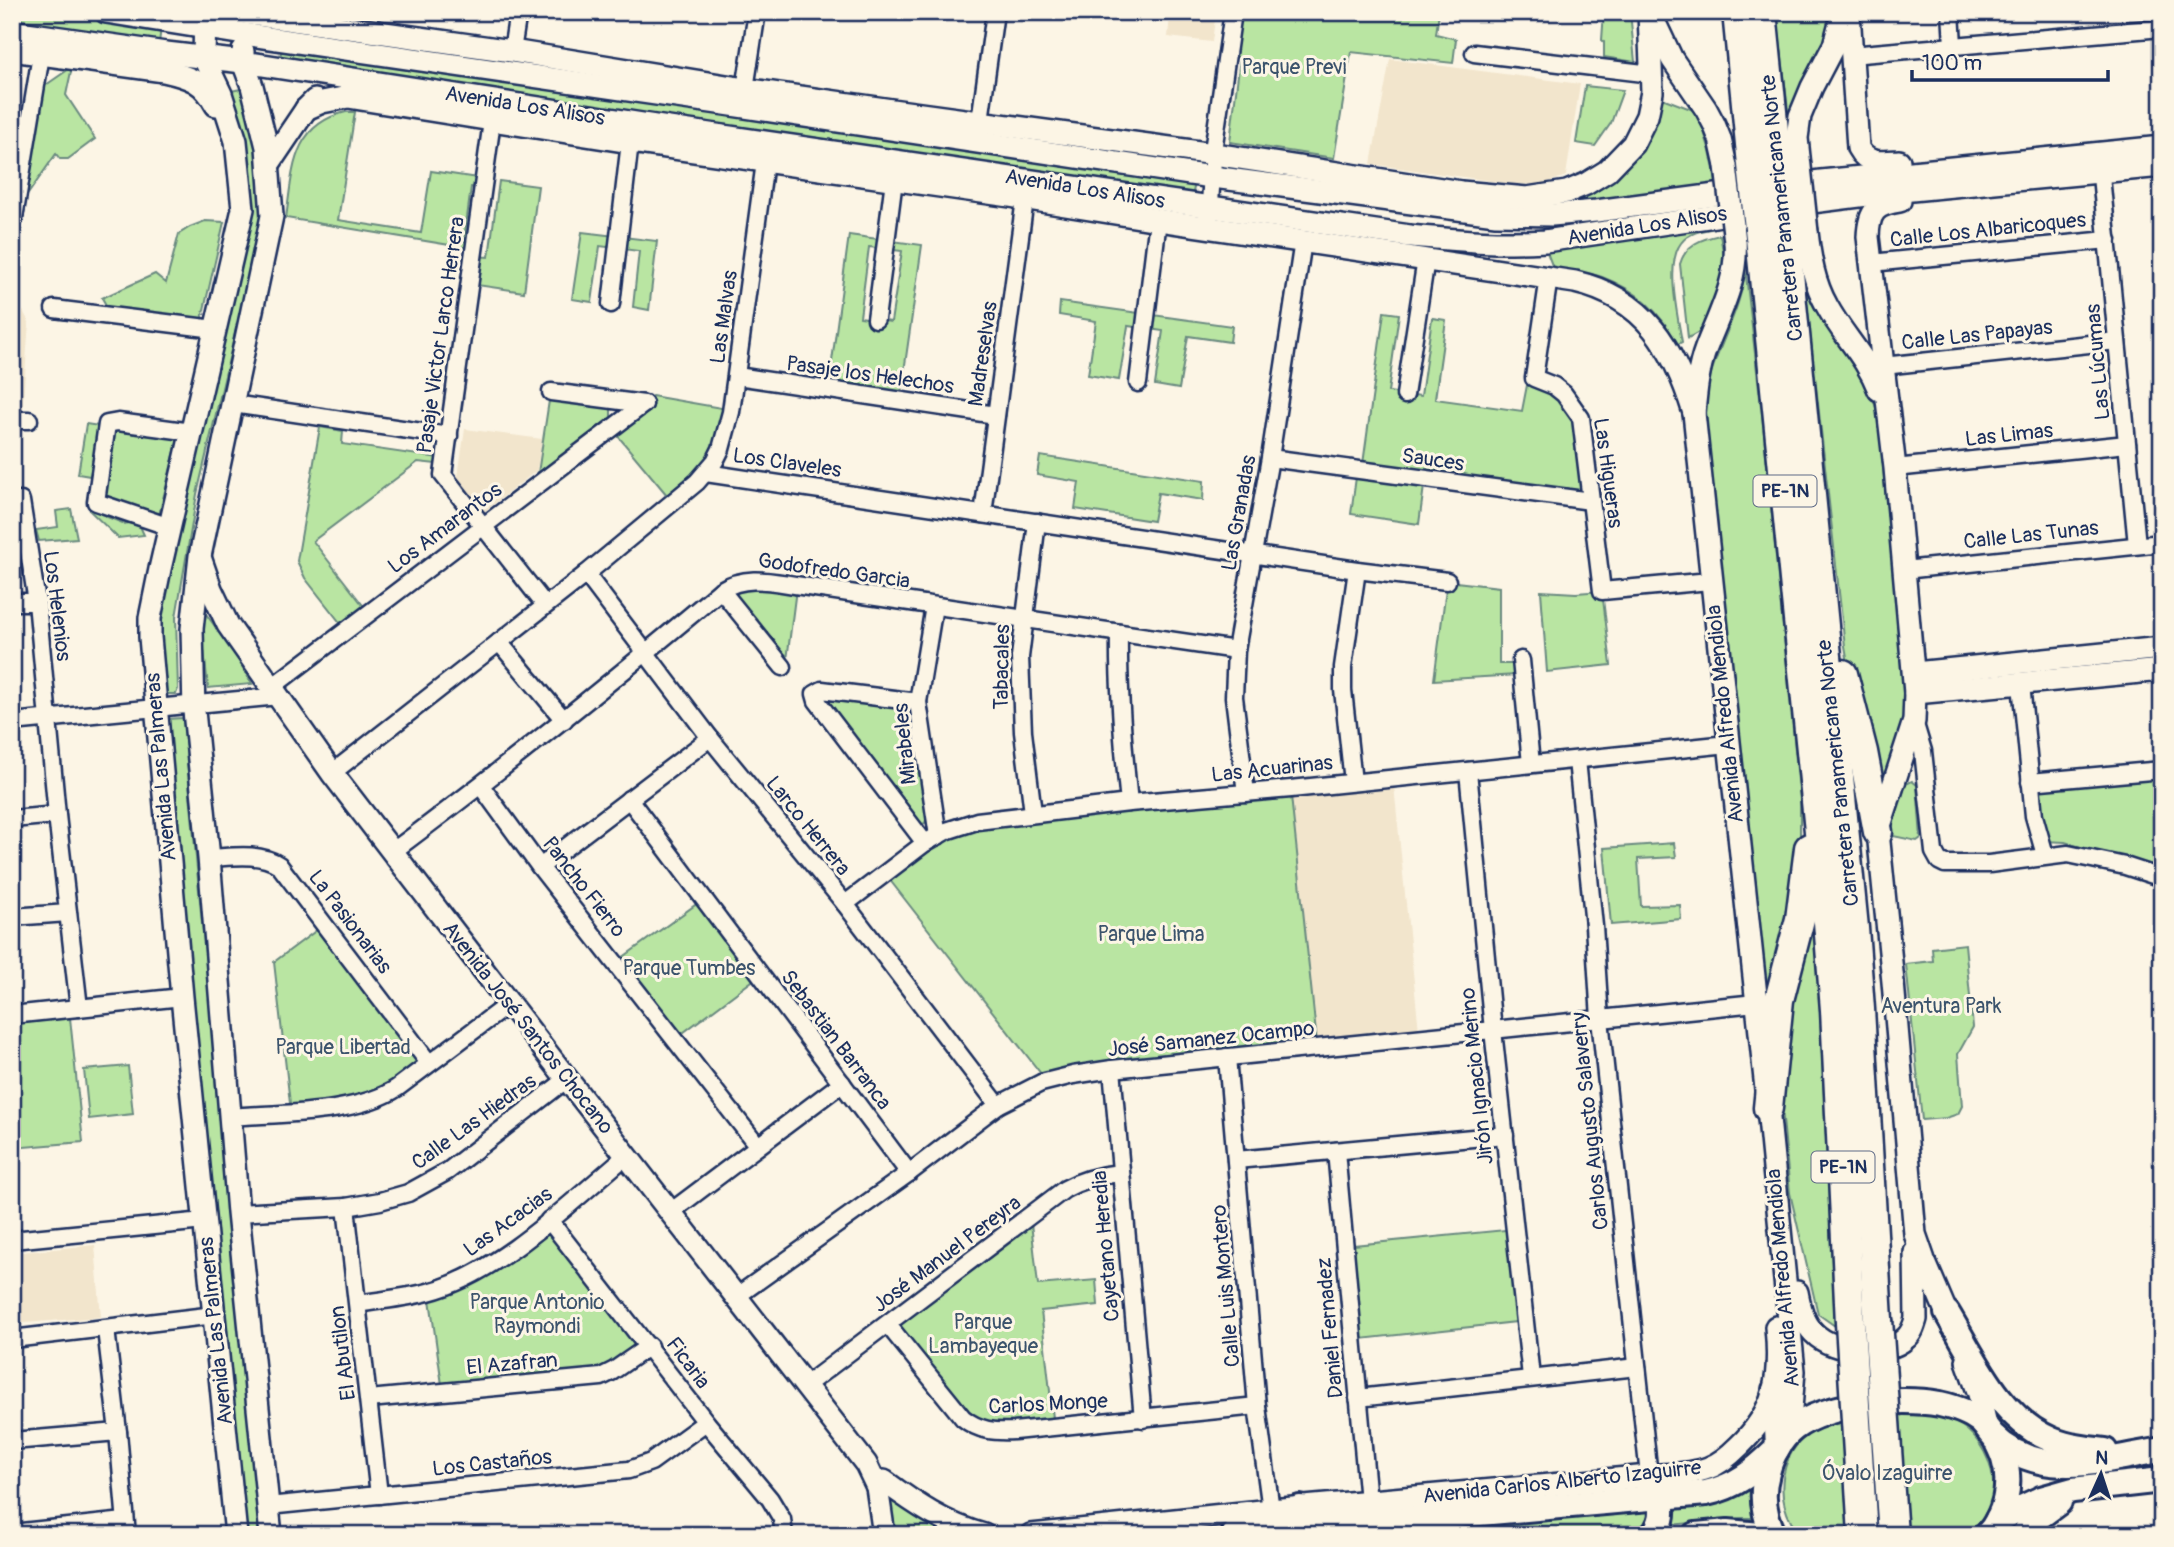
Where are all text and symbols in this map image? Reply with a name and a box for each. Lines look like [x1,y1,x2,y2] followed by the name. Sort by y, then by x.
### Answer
[1912,38,2108,82] scale bar
[1922,50,1982,77] text: 100 m
[1241,54,1347,81] park label: Parque Previ
[1755,73,1809,343] street label: Carretera Panamericana Norte
[443,80,607,132] street label: Avenida Los Alisos
[1003,163,1167,215] street label: Avenida Los Alisos
[1565,200,1729,252] street label: Avenida Los Alisos
[1889,206,2088,254] street label: Calle Los Albaricoques
[411,215,471,455] street label: Pasaje Victor Larco Herrera
[704,268,744,365] street label: Las Malvas
[962,299,1004,408] street label: Madreselvas
[2079,302,2117,421] street label: Las Lúcumas
[1900,314,2054,356] street label: Calle Las Papayas
[784,350,956,400] street label: Pasaje los Helechos
[1587,416,1629,530] street label: Las Higueras
[1964,417,2055,453] street label: Las Limas
[731,442,844,484] street label: Los Claveles
[1400,442,1466,478] street label: Sauces
[1216,452,1263,573] street label: Las Granadas
[383,476,508,580] street label: Los Amarantos
[1754,476,1816,506] road number: PE-1N
[1962,514,2101,556] street label: Calle Las Tunas
[756,547,912,595] street label: Godofredo Garcia
[37,549,77,663] street label: Los Helenios
[1700,604,1750,824] street label: Avenida Alfredo Mendiola
[988,623,1016,710] street label: Tabacales
[1811,638,1865,908] street label: Carretera Panamericana Norte
[139,671,183,862] street label: Avenida Las Palmeras
[887,701,923,786] street label: Mirabeles
[1210,749,1335,789] street label: Las Acuarinas
[760,771,856,881] street label: Larco Herrera
[536,831,632,943] street label: Pancho Fierro
[302,865,398,980] street label: La Pasionarias
[437,916,619,1140] street label: Avenida José Santos Chocano
[1098,921,1204,948] park label: Parque Lima
[623,955,756,982] park label: Parque Tumbes
[775,965,897,1115] street label: Sebastian Barranca
[1454,986,1500,1166] street label: Jirón Ignacio Merino
[1880,993,2002,1020] park label: Aventura Park
[1565,1011,1615,1231] street label: Carlos Augusto Salaverry
[1106,1015,1316,1063] street label: José Samanez Ocampo
[275,1034,411,1061] park label: Parque Libertad
[406,1067,542,1176] street label: Calle Las Hiedras
[1812,1152,1874,1182] road number: PE-1N
[1760,1168,1806,1388] street label: Avenida Alfredo Mendiola
[1086,1169,1126,1323] street label: Cayetano Heredia
[458,1180,558,1263] street label: Las Acacias
[868,1189,1026,1319] street label: José Manuel Pereyra
[1205,1204,1247,1368] street label: Calle Luis Montero
[193,1235,239,1426] street label: Avenida Las Palmeras
[1310,1256,1350,1399] street label: Daniel Fernadez
[469,1289,605,1340] park label: Parque Antonio Raymondi
[324,1304,362,1402] street label: El Abutilon
[928,1309,1039,1360] park label: Parque Lambayeque
[660,1332,716,1394] street label: Ficaria
[465,1347,559,1381] street label: El Azafran
[988,1387,1109,1421] street label: Carlos Monge
[2066,1438,2136,1508] north arrow
[431,1443,554,1483] street label: Los Castaños
[2095,1446,2109,1470] text: N
[1421,1454,1703,1510] street label: Avenida Carlos Alberto Izaguirre
[1822,1459,1953,1487] park label: Óvalo Izaguirre

